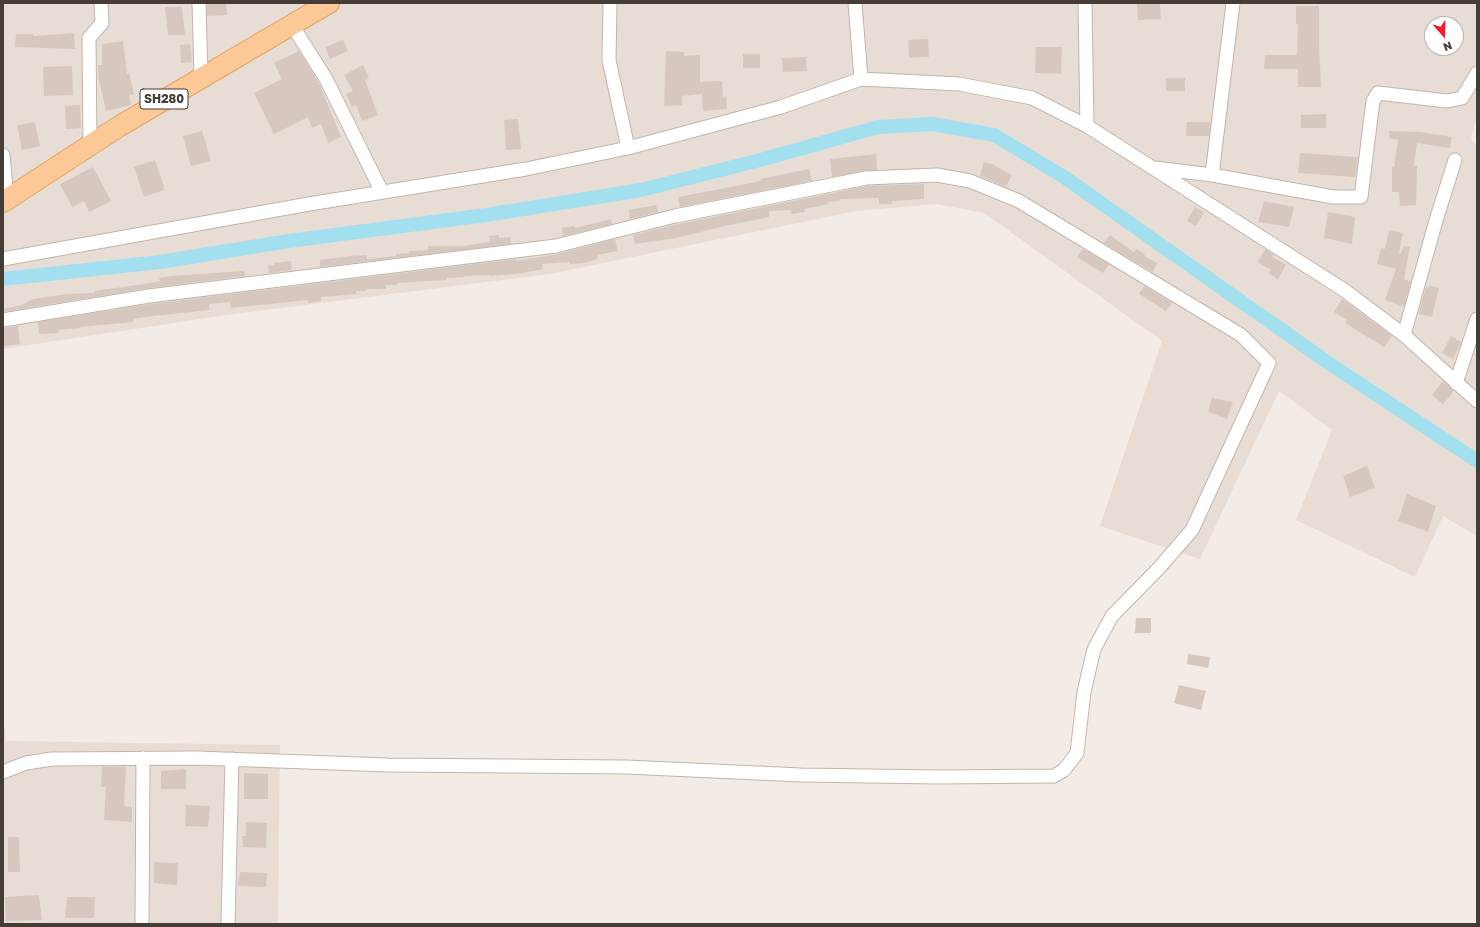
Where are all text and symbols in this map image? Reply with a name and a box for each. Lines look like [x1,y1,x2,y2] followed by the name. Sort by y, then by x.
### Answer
[1424,16,1464,56] north arrow
[1442,39,1454,54] text: N
[140,89,188,109] road number: SH280

